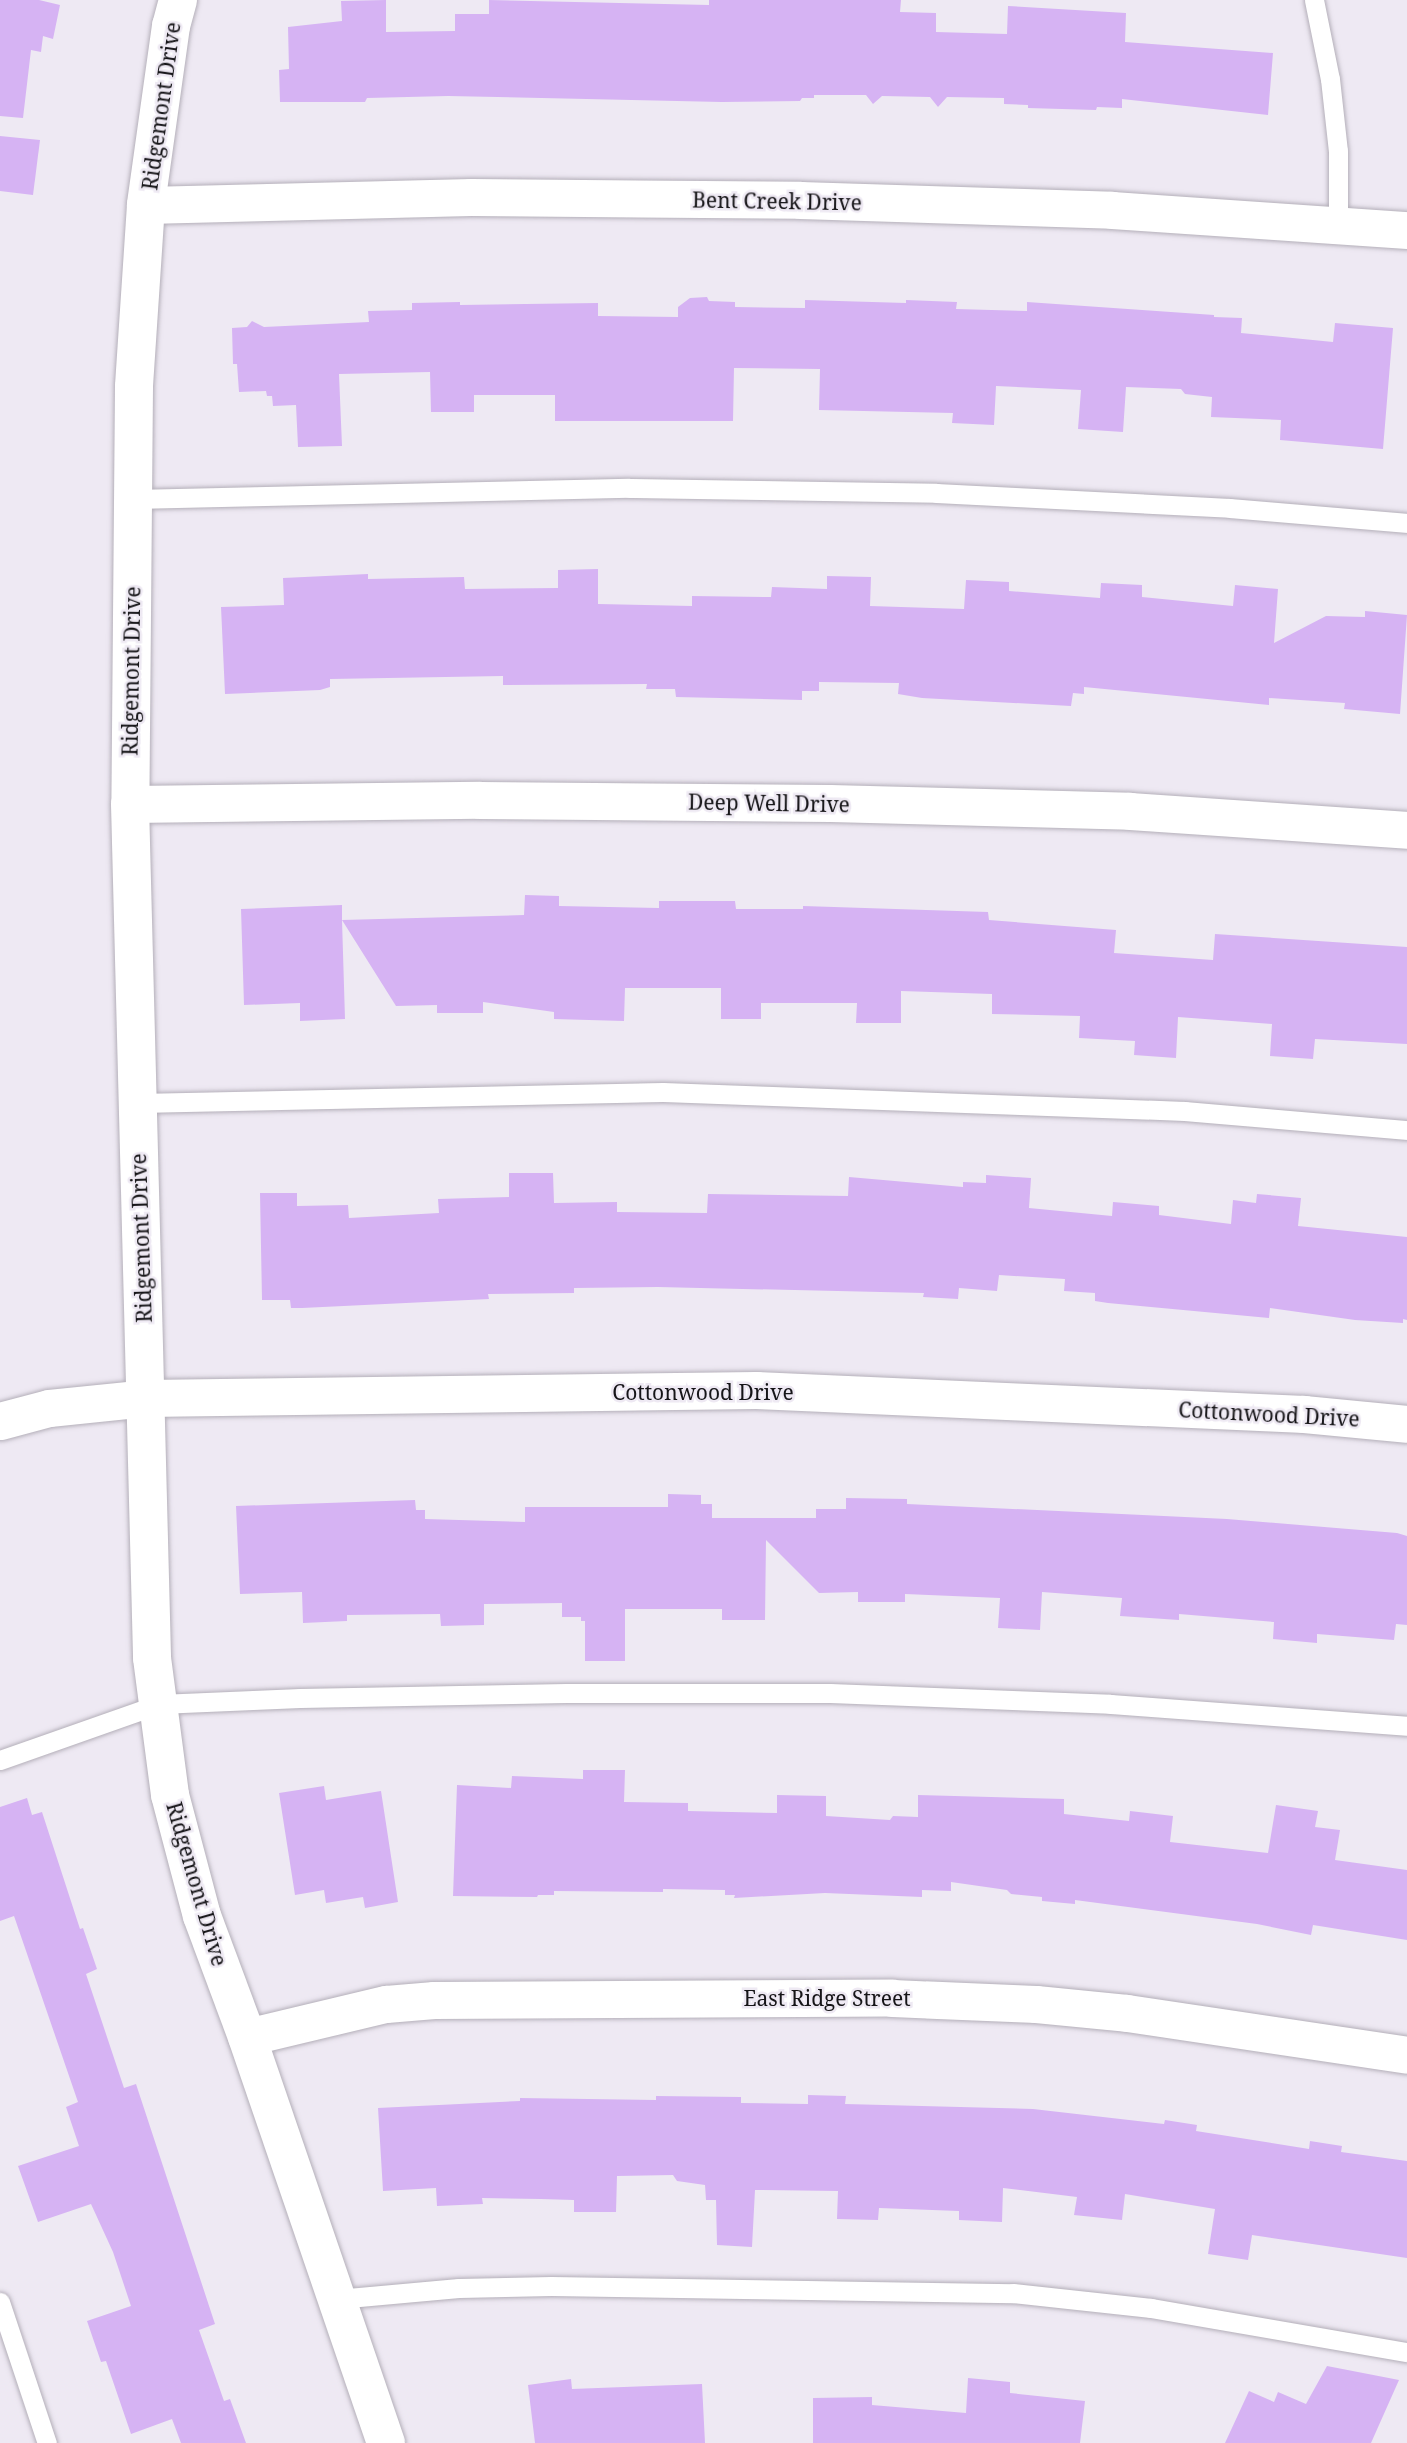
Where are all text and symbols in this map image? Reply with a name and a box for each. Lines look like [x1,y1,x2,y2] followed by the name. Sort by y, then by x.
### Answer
[137,20,185,192] street label: Ridgemont Drive
[692,187,862,215] street label: Bent Creek Drive
[117,586,145,756] street label: Ridgemont Drive
[688,789,850,817] street label: Deep Well Drive
[125,1153,157,1323] street label: Ridgemont Drive
[612,1379,794,1405] street label: Cottonwood Drive
[1178,1397,1360,1431] street label: Cottonwood Drive
[162,1799,232,1969] street label: Ridgemont Drive
[743,1985,911,2011] street label: East Ridge Street

